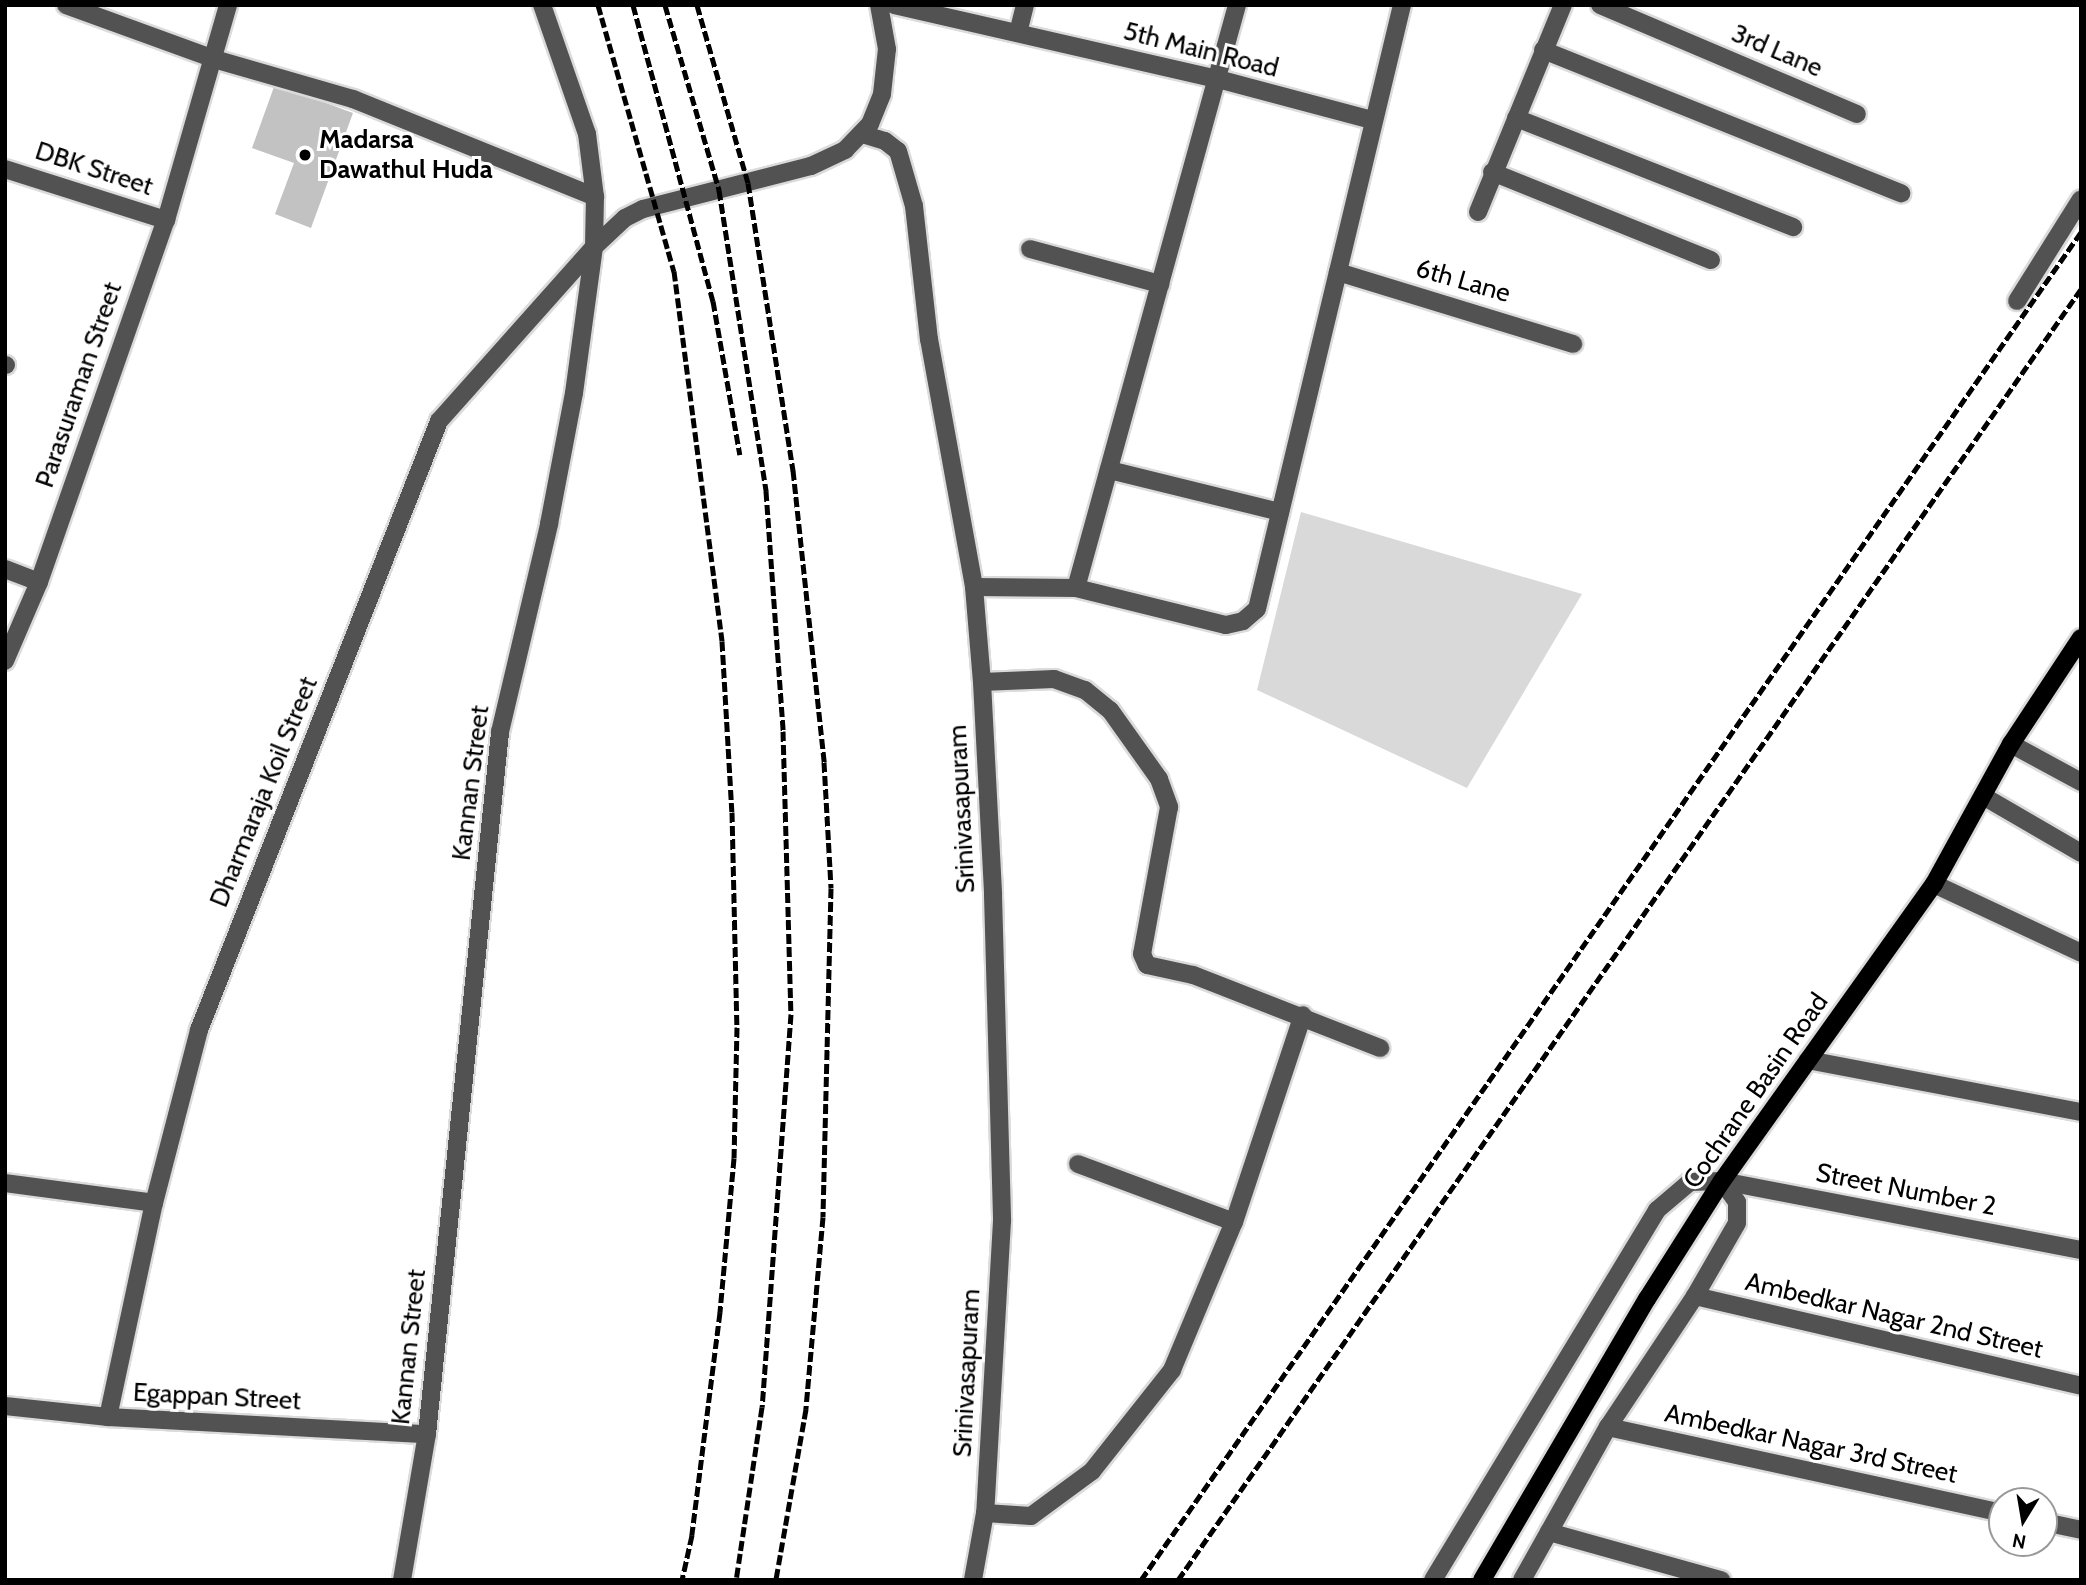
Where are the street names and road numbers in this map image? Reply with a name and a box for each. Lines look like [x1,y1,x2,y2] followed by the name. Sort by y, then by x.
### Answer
[1120,16,1282,84] street label: 5th Main Road
[1727,18,1827,84] street label: 3rd Lane
[31,135,157,203] street label: DBK Street
[1412,253,1514,309] street label: 6th Lane
[29,278,129,492] street label: Parasuraman Street
[204,672,324,912] street label: Dharmaraja Koil Street
[446,704,496,862] street label: Kannan Street
[942,724,982,894] street label: Srinivasapuram
[1677,987,1835,1195] street label: Cochrane Basin Road
[1813,1157,1999,1223] street label: Street Number 2
[1742,1267,2046,1365] street label: Ambedkar Nagar 2nd Street
[385,1268,433,1426] street label: Kannan Street
[947,1288,987,1458] street label: Srinivasapuram
[132,1377,302,1417] street label: Egappan Street
[1662,1398,1960,1490] street label: Ambedkar Nagar 3rd Street

